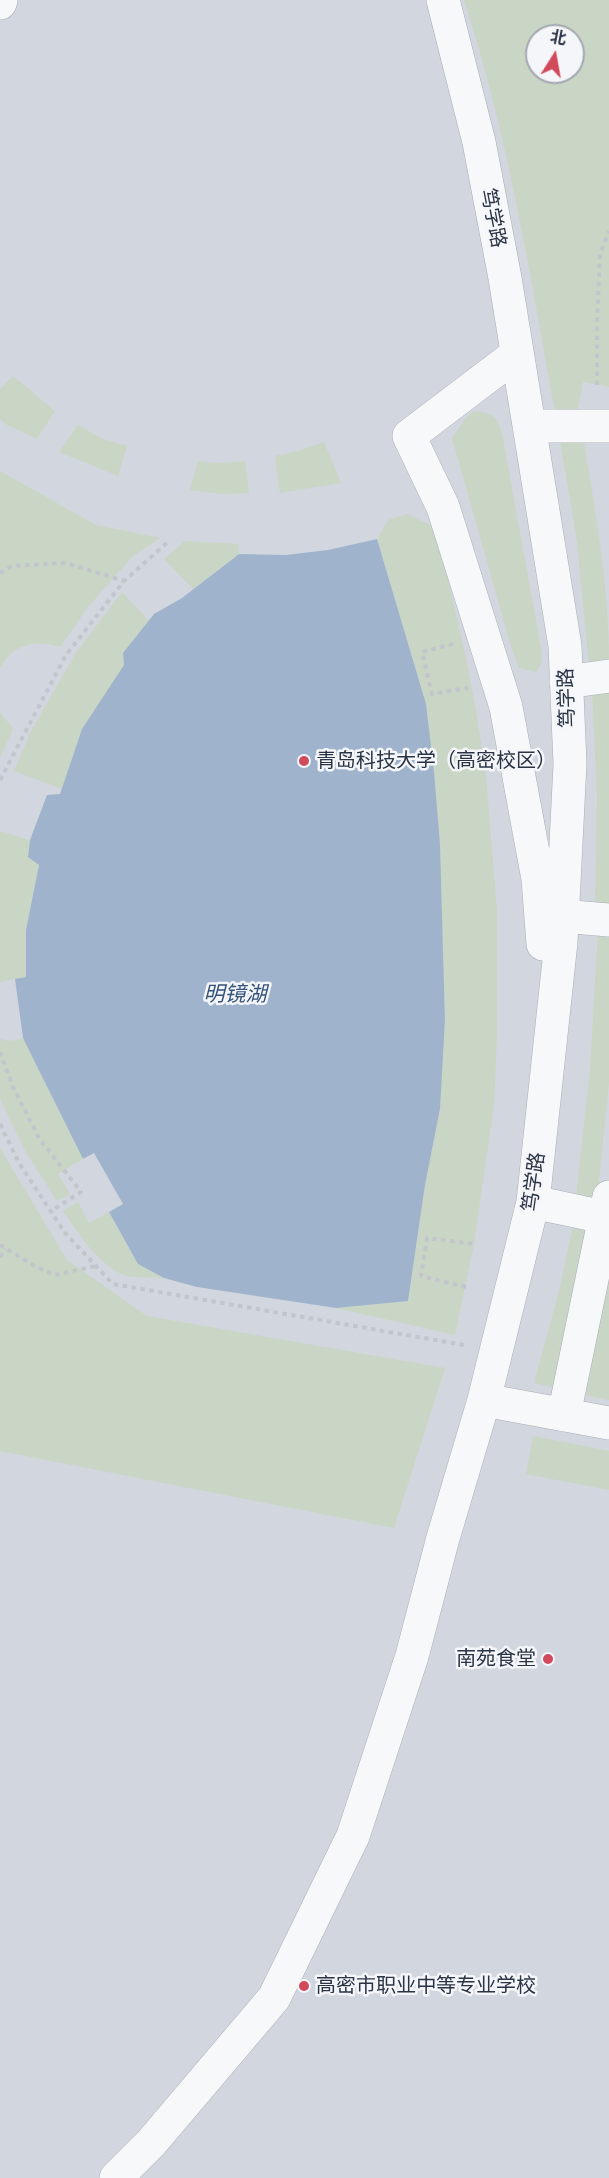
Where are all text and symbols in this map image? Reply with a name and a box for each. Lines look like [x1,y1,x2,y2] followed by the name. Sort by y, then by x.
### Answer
[525,24,585,84] north arrow
[548,27,568,49] text: 北
[475,186,511,250] street label: 笃学路
[554,668,580,728] street label: 笃学路
[316,749,556,773] place label: 青岛科技大学（高密校区）
[297,754,311,768] marker: 青岛科技大学（高密校区）
[204,982,266,1008] water label: 明镜湖
[518,1151,550,1213] street label: 笃学路
[456,1647,536,1671] place label: 南苑食堂
[541,1652,555,1666] marker: 南苑食堂
[316,1974,536,1998] place label: 高密市职业中等专业学校
[297,1979,311,1993] marker: 高密市职业中等专业学校

